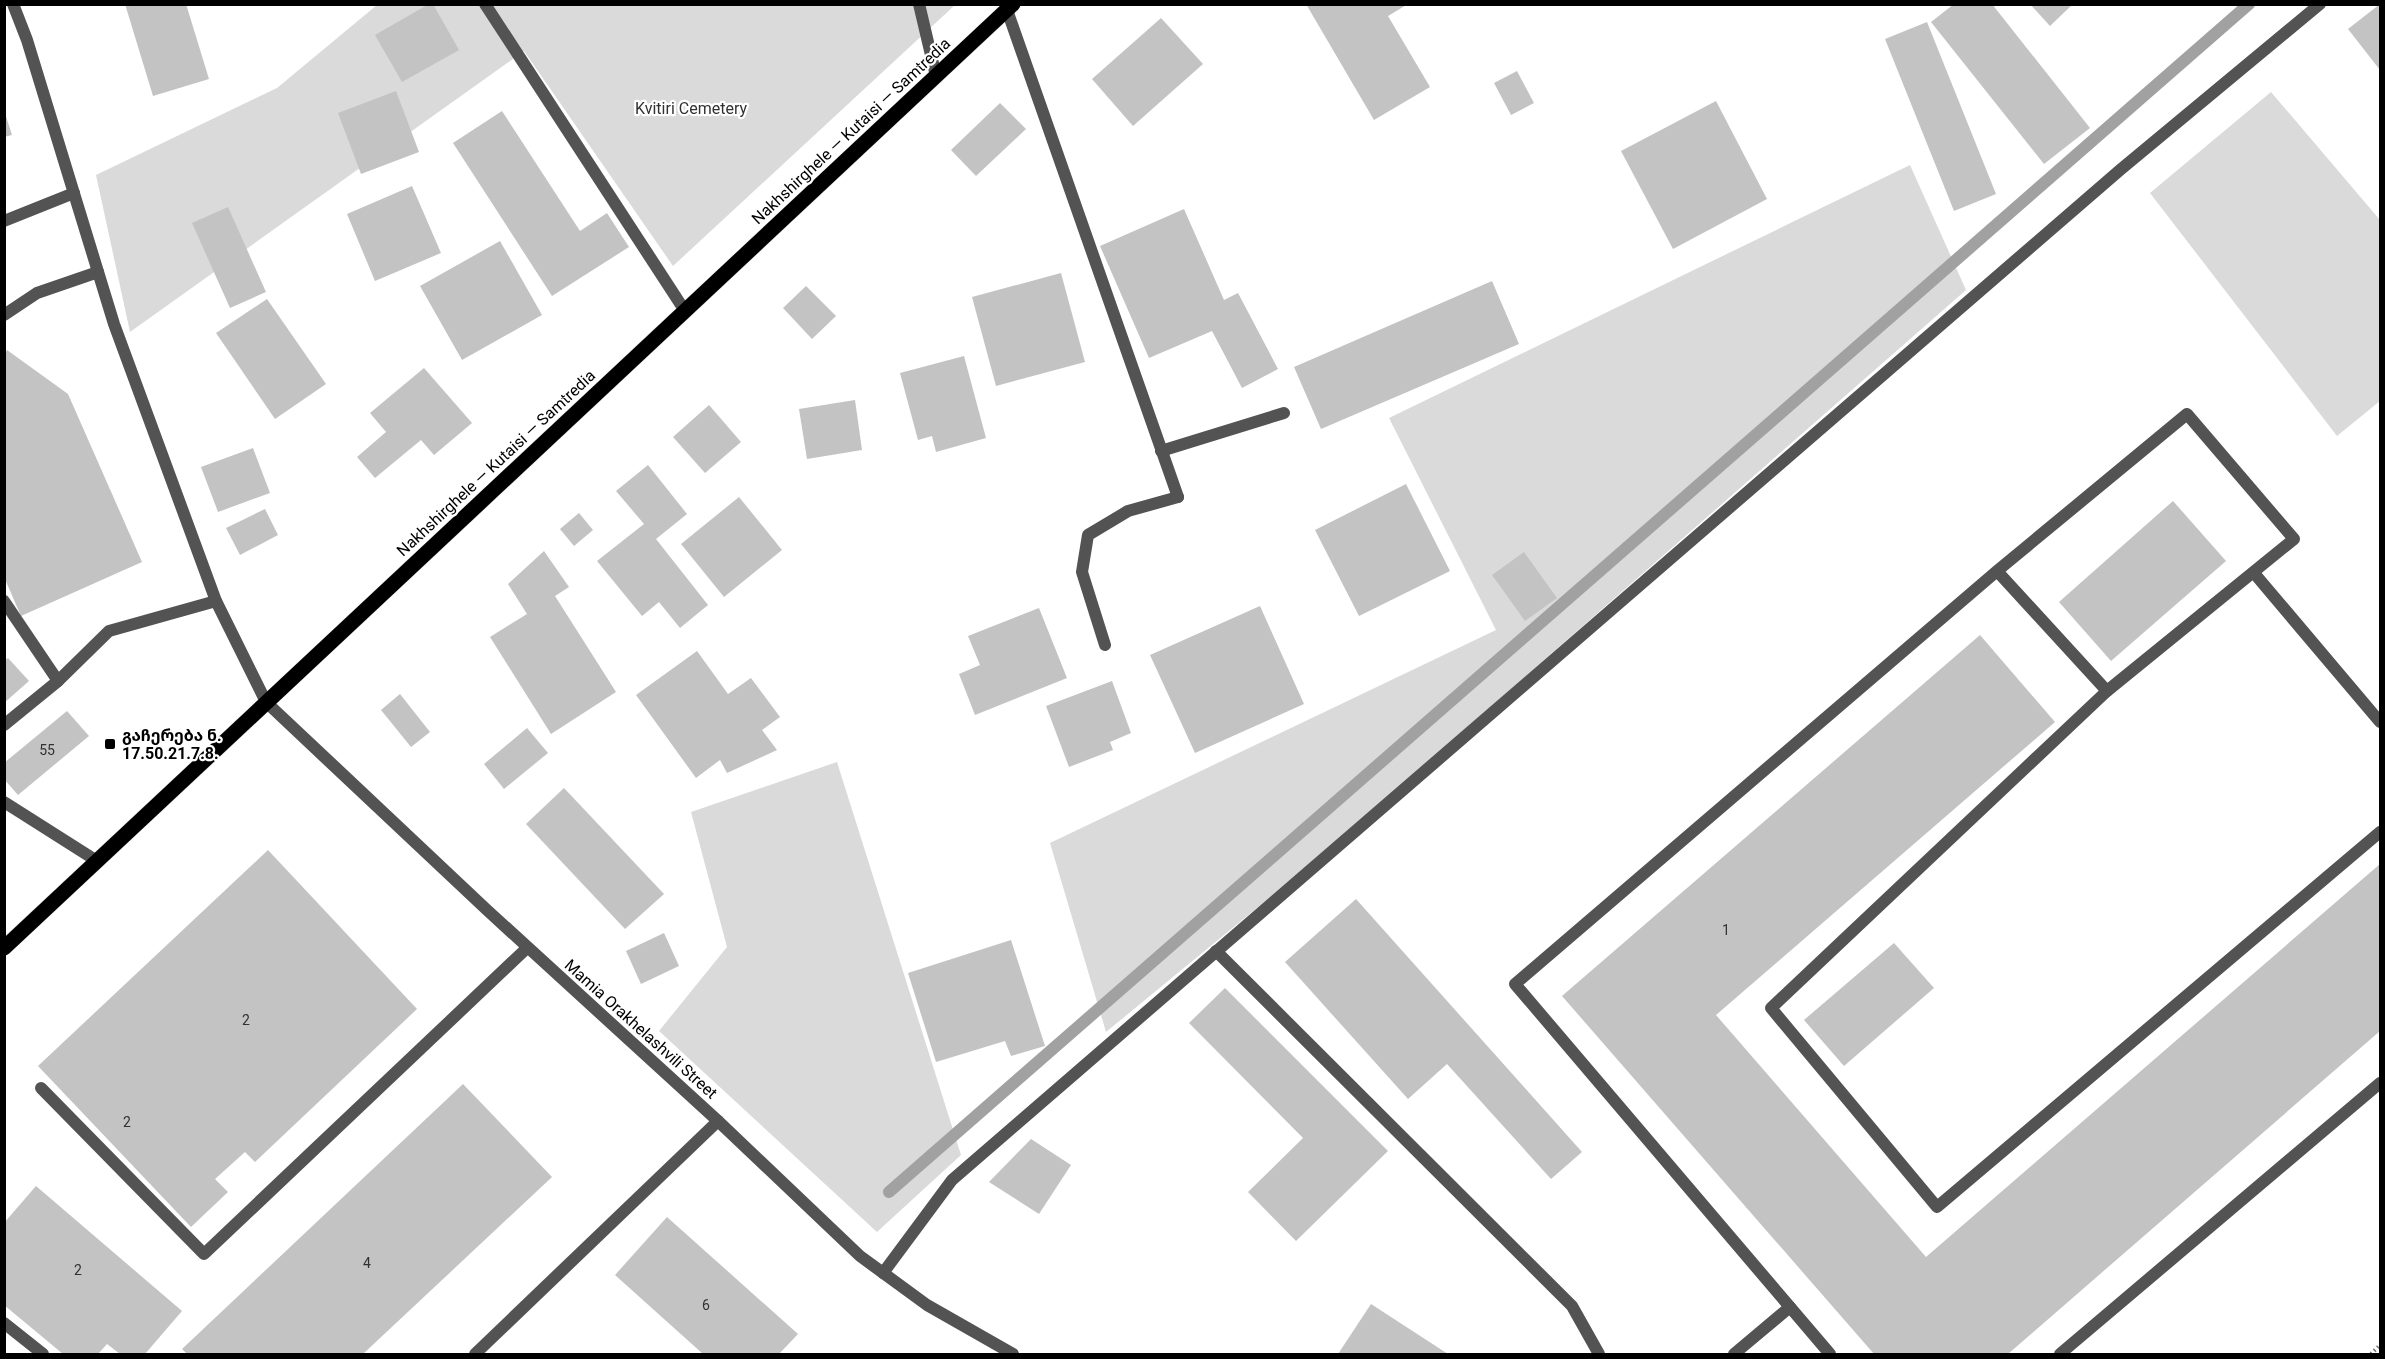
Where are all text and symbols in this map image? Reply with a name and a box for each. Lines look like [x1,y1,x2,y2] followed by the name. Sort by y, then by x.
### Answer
[748,34,954,228] street label: Nakhshirghele — Kutaisi — Samtredia
[635,99,747,118] park label: Kvitiri Cemetery
[393,366,599,560] street label: Nakhshirghele — Kutaisi — Samtredia
[122,726,222,763] place label: გაჩერება ნ. 17.50.21.7.8.
[103,737,117,751] marker: გაჩერება ნ. 17.50.21.7.8.
[39,742,55,758] house number: 55
[1722,922,1730,938] house number: 1
[561,955,721,1103] street label: Mamia Orakhelashvili Street
[242,1012,250,1028] house number: 2
[123,1114,131,1130] house number: 2
[363,1255,371,1271] house number: 4
[74,1262,82,1278] house number: 2
[702,1297,710,1313] house number: 6

